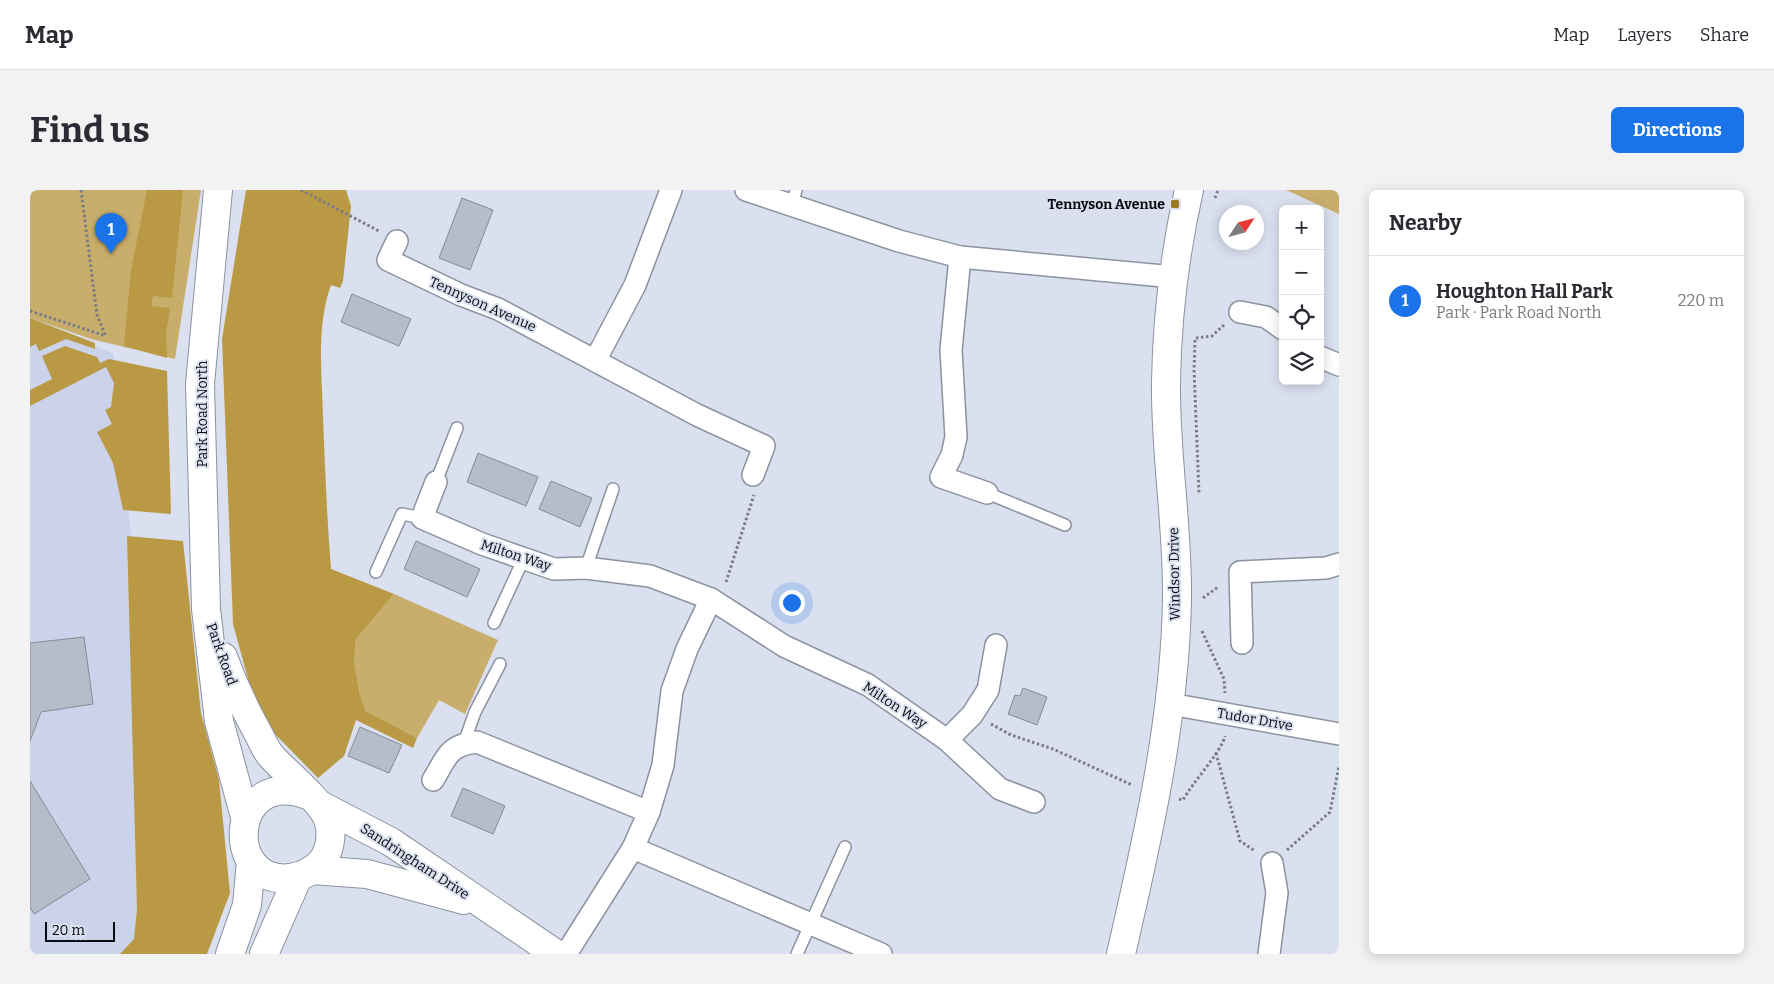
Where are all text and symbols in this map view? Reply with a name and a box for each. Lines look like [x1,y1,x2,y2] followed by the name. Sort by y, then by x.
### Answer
[25,21,74,49] text: Map
[1553,24,1589,46] text: Map
[1617,24,1672,46] text: Layers
[1700,24,1749,46] text: Share
[1611,107,1744,153] button: Directions
[30,109,150,151] text: Find us
[1048,196,1165,213] place label: Tennyson Avenue
[1169,198,1181,210] marker: Tennyson Avenue
[1219,205,1264,250] north arrow
[1279,205,1324,385] map controls
[1279,205,1324,250] button: +
[1389,210,1462,236] text: Nearby
[95,213,127,254] pin: 1
[1279,250,1324,295] button: −
[427,273,539,336] street label: Tennyson Avenue
[1436,280,1613,303] text: Houghton Hall Park
[1402,291,1408,310] text: 1
[1678,291,1724,310] text: 220 m
[1279,295,1324,340] button: locate
[1436,303,1602,322] text: Park · Park Road North
[1279,340,1324,385] button: layers
[194,360,211,467] street label: Park Road North
[1165,527,1184,621] street label: Windsor Drive
[478,536,554,575] street label: Milton Way
[779,590,805,616] your location
[202,621,241,688] street label: Park Road
[859,678,930,733] street label: Milton Way
[1216,704,1294,734] street label: Tudor Drive
[357,820,472,903] street label: Sandringham Drive
[45,919,115,942] scale bar
[52,922,85,939] text: 20 m

